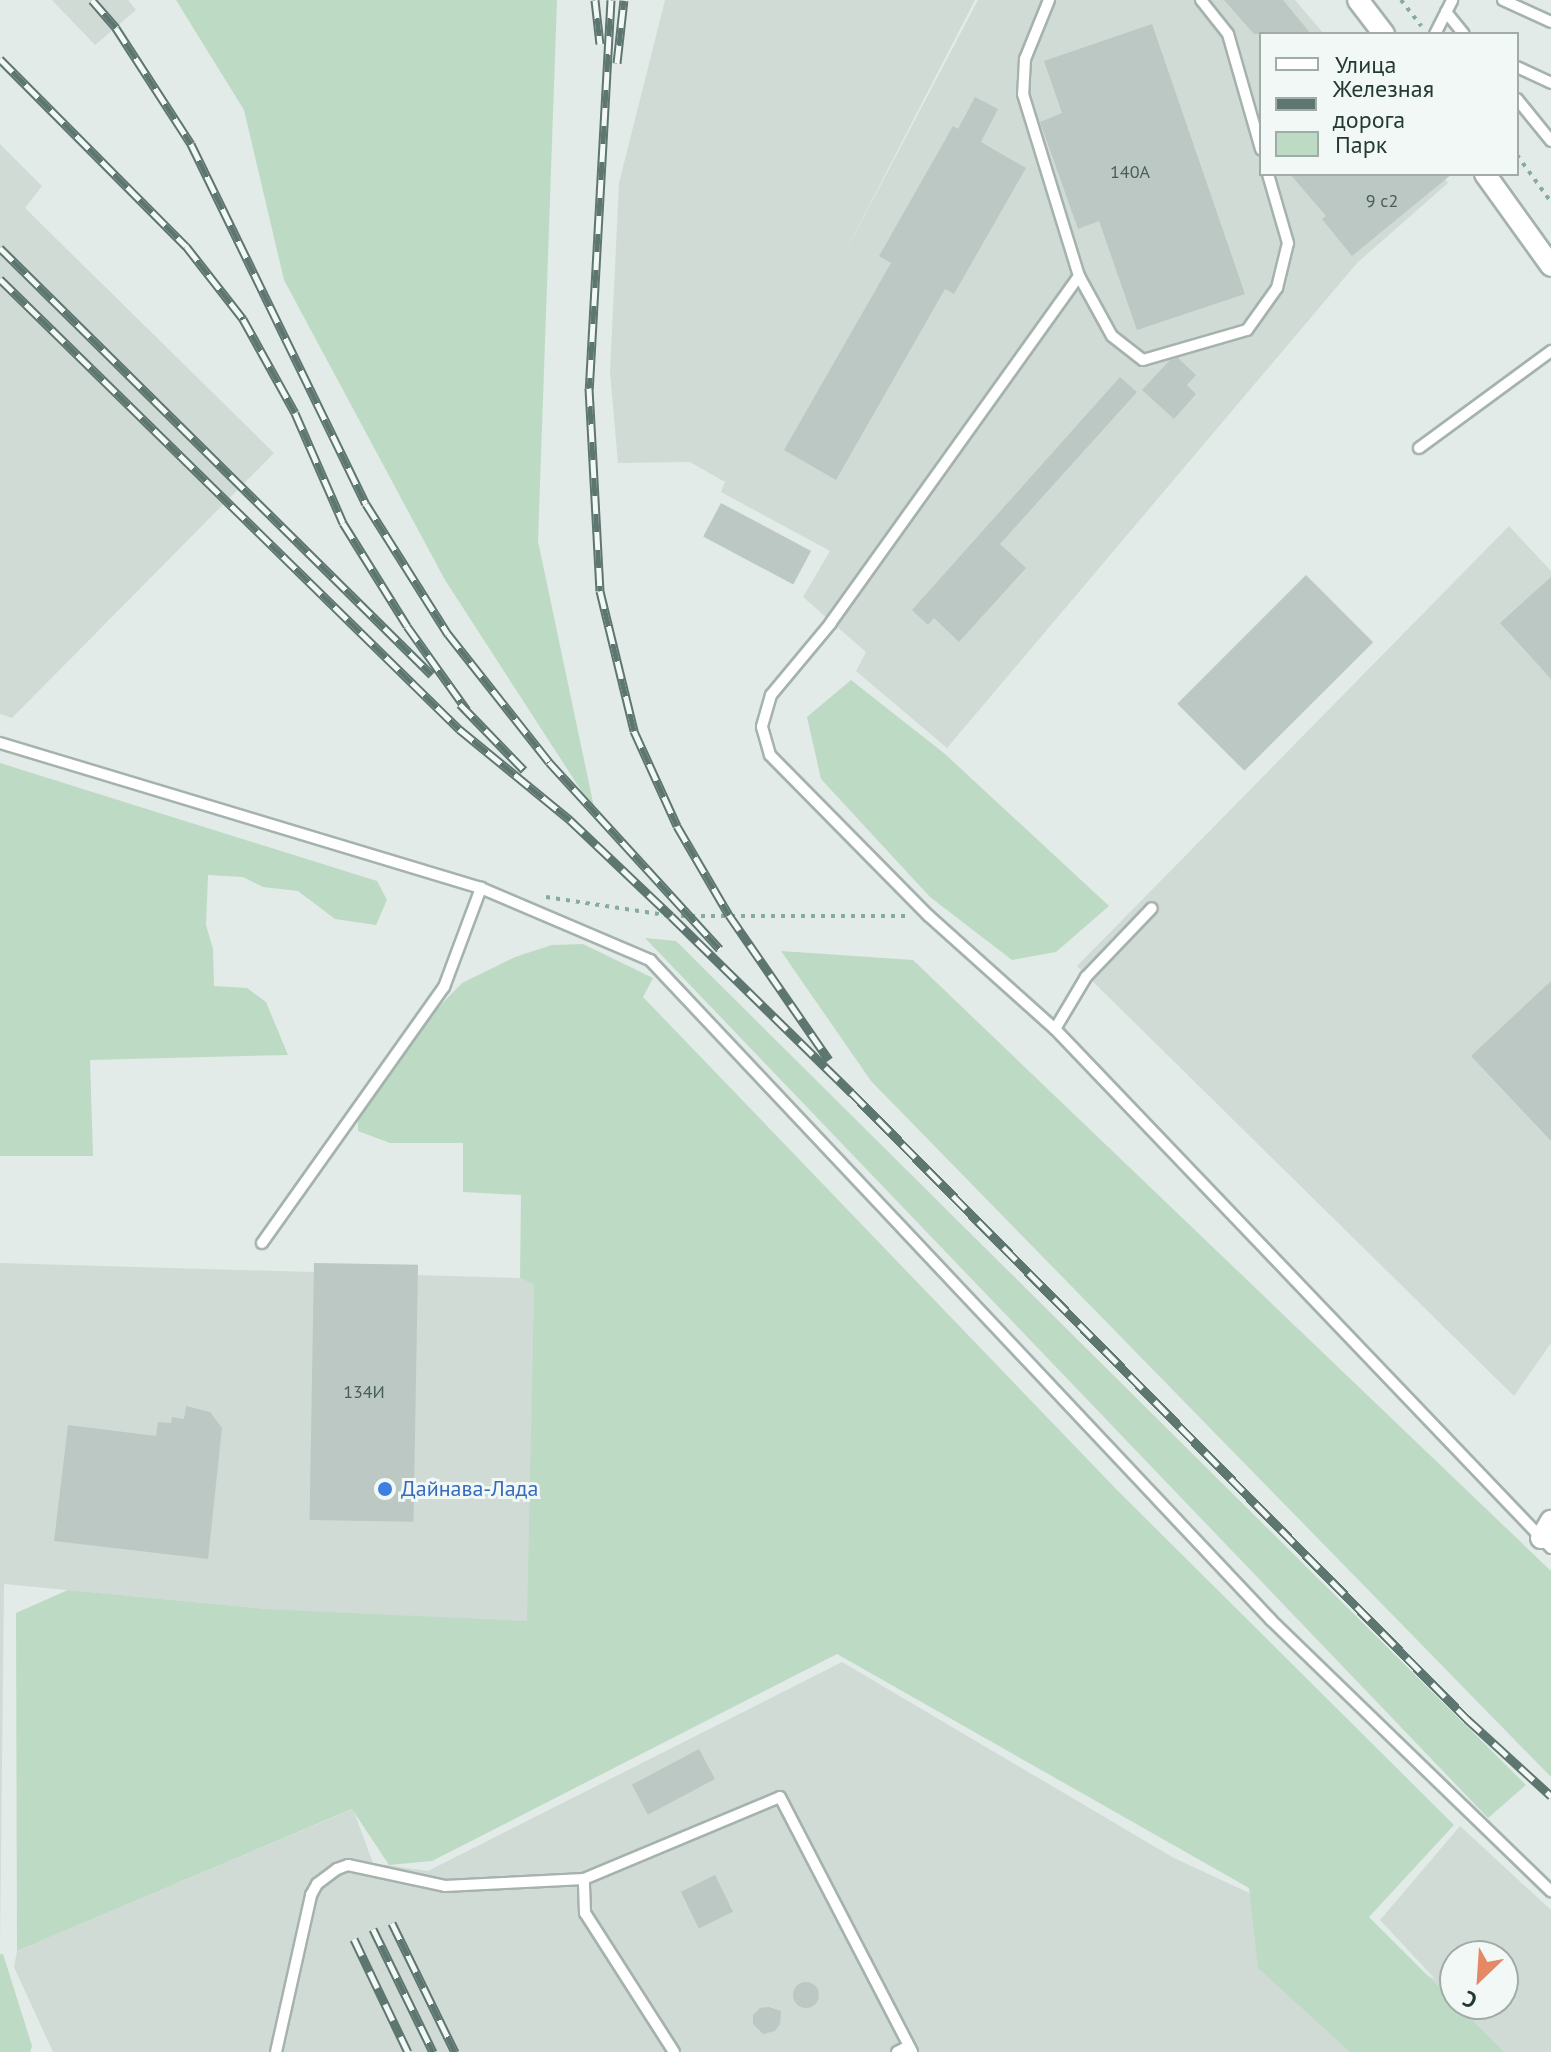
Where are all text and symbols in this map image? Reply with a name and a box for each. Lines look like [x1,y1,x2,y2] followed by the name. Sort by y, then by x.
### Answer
[1259,32,1519,176] legend
[1335,49,1396,80] text: Улица
[1333,73,1434,135] text: Железная дорога
[1335,129,1387,160] text: Парк
[1110,161,1150,183] house number: 140А
[1366,190,1398,212] house number: 9 с2
[343,1381,385,1403] house number: 134И
[401,1476,538,1502] place label: Дайнава-Лада
[376,1480,394,1498] marker: Дайнава-Лада
[1439,1940,1519,2020] north arrow
[1458,1985,1481,2015] text: С

